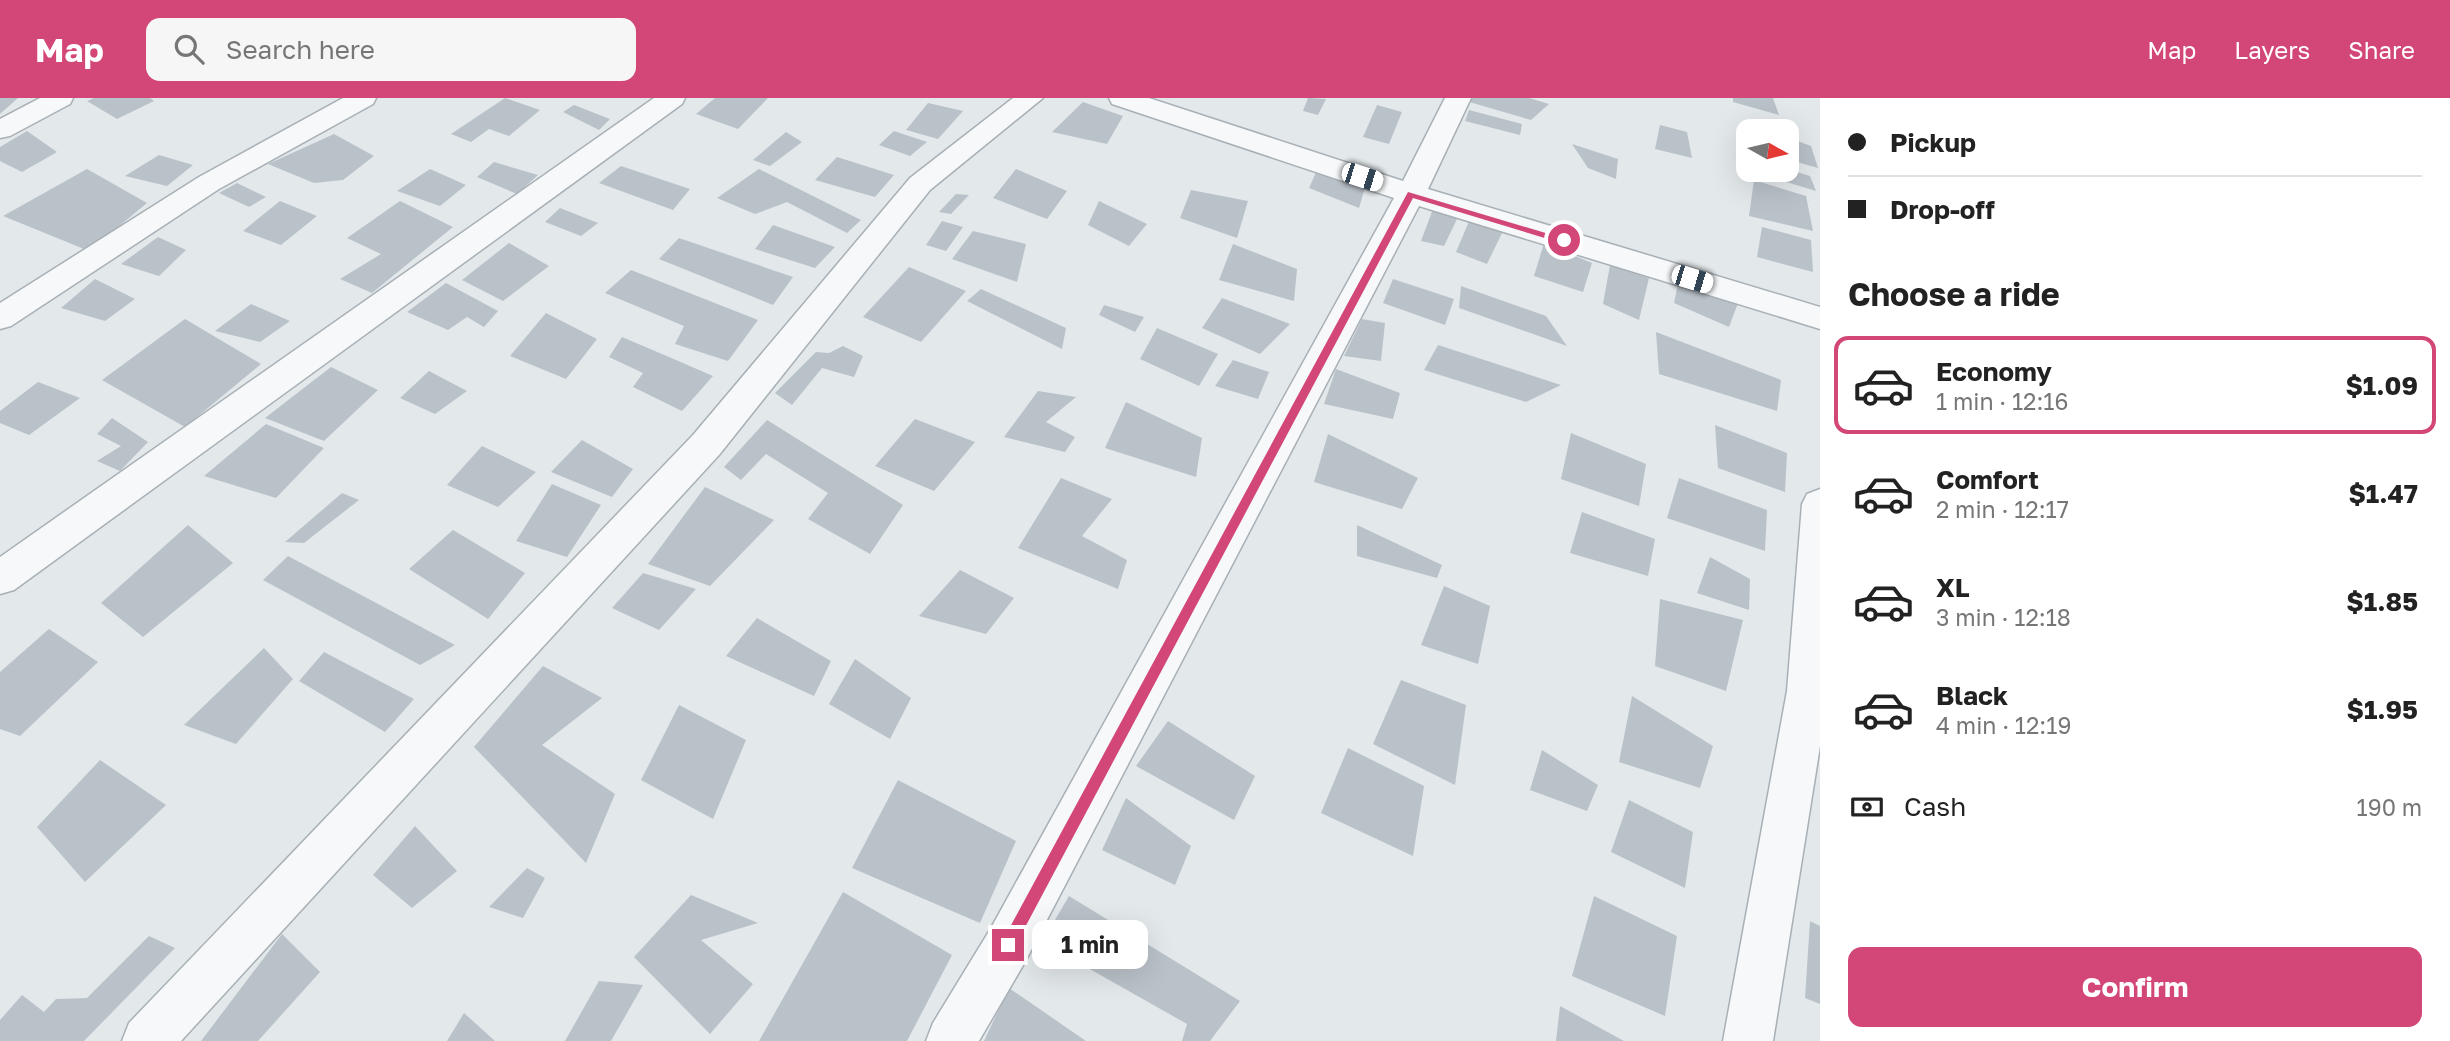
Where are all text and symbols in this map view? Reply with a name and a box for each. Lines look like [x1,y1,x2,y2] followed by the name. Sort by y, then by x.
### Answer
[146,18,636,81] search box
[35,30,104,69] text: Map
[170,30,208,68] icon: search
[226,34,375,65] text: Search here
[2147,35,2196,64] text: Map
[2234,35,2310,64] text: Layers
[2348,35,2415,64] text: Share
[1736,119,1799,182] north arrow
[1736,119,1799,182] map controls
[1890,127,1976,158] text: Pickup
[1339,161,1386,193] car
[1890,194,1995,225] text: Drop-off
[1548,224,1580,256] route start
[1669,263,1716,295] car
[1848,275,2060,313] text: Choose a ride
[1852,354,1915,417] icon: car
[1936,356,2052,387] text: Economy
[2345,370,2418,401] text: $1.09
[1936,387,2068,415] text: 1 min · 12:16
[1852,462,1915,525] icon: car
[1936,464,2039,495] text: Comfort
[2348,478,2418,509] text: $1.47
[1936,495,2069,523] text: 2 min · 12:17
[1852,570,1915,633] icon: car
[1936,572,1970,603] text: XL
[2346,586,2418,617] text: $1.85
[1936,603,2071,631] text: 3 min · 12:18
[1852,678,1915,741] icon: car
[1936,680,2008,711] text: Black
[2346,694,2418,725] text: $1.95
[1936,711,2071,739] text: 4 min · 12:19
[1848,788,1886,826] icon: cash
[1904,791,1966,822] text: Cash
[2357,793,2422,821] text: 190 m
[1032,920,1148,970] callout: 1 min
[992,929,1024,961] route end
[1061,930,1119,958] text: 1 min
[1848,947,2422,1027] button: Confirm

